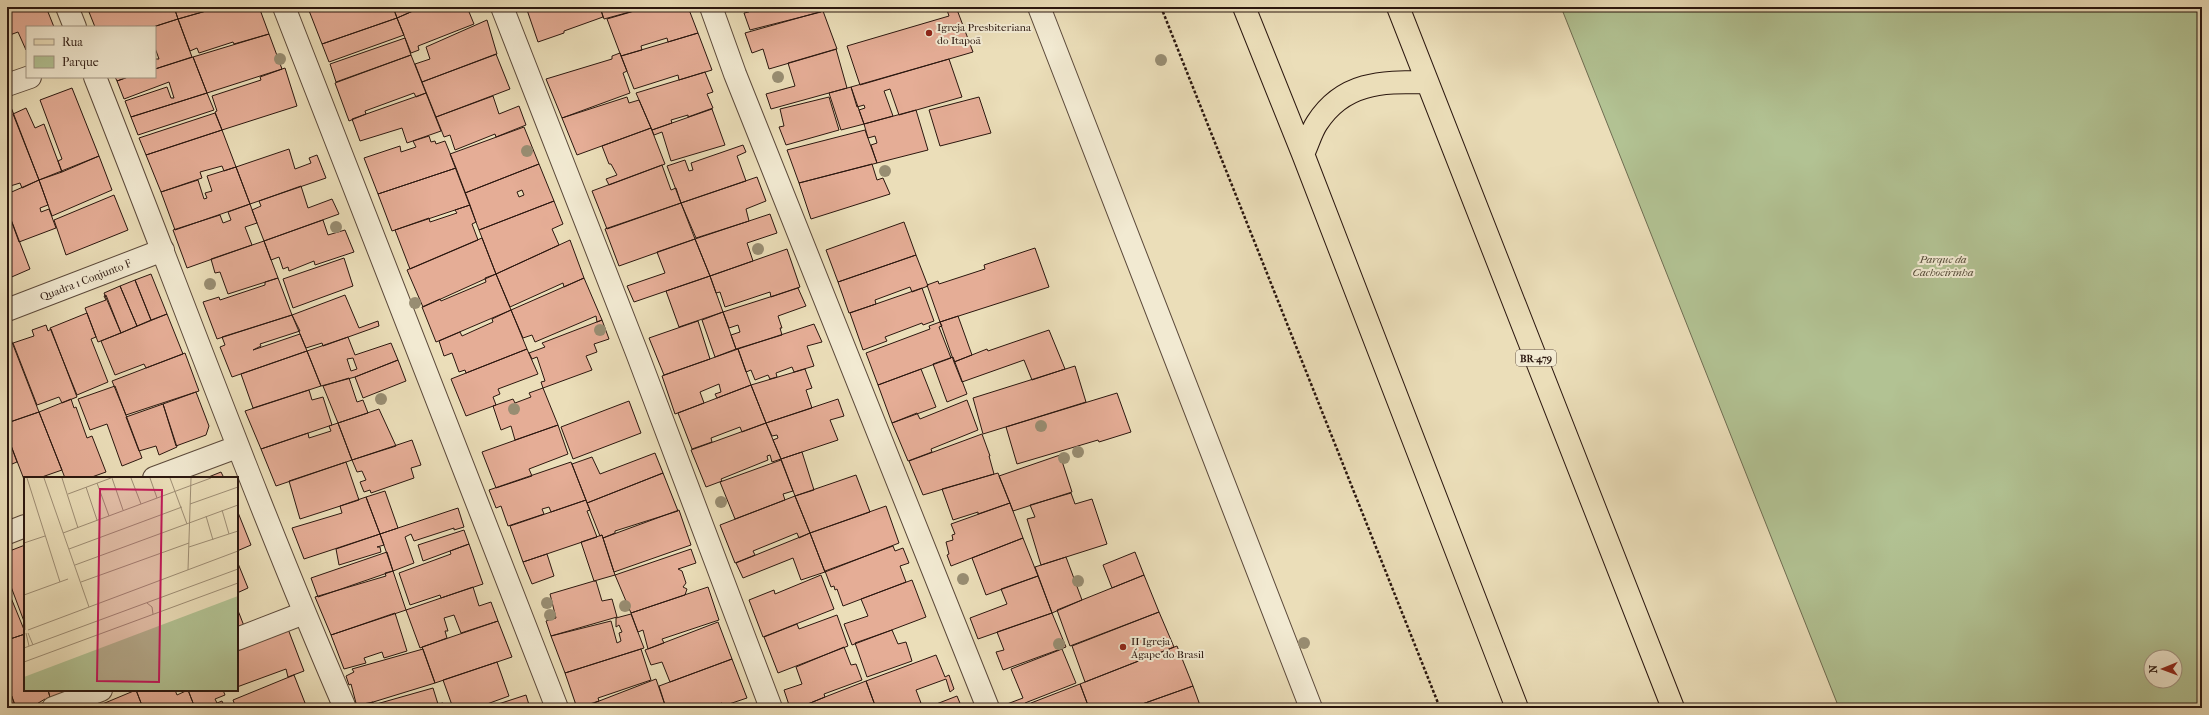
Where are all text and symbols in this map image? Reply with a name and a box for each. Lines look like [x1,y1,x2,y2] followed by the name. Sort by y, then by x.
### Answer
[937,21,1032,47] place label: Igreja Presbiteriana do Itapoã
[26,26,156,78] legend
[924,28,934,38] marker: Igreja Presbiteriana do Itapoã
[62,35,83,49] text: Rua
[62,55,99,69] text: Parque
[1913,253,1974,279] park label: Parque da Cachoeirinha
[38,257,133,304] street label: Quadra 1 Conjunto F
[1516,350,1556,366] road number: BR-479
[24,477,238,691] inset map
[1130,635,1204,661] place label: II Igreja Ágape do Brasil
[1118,642,1128,652] marker: II Igreja Ágape do Brasil
[2143,649,2183,689] north arrow
[2147,664,2160,673] text: N

